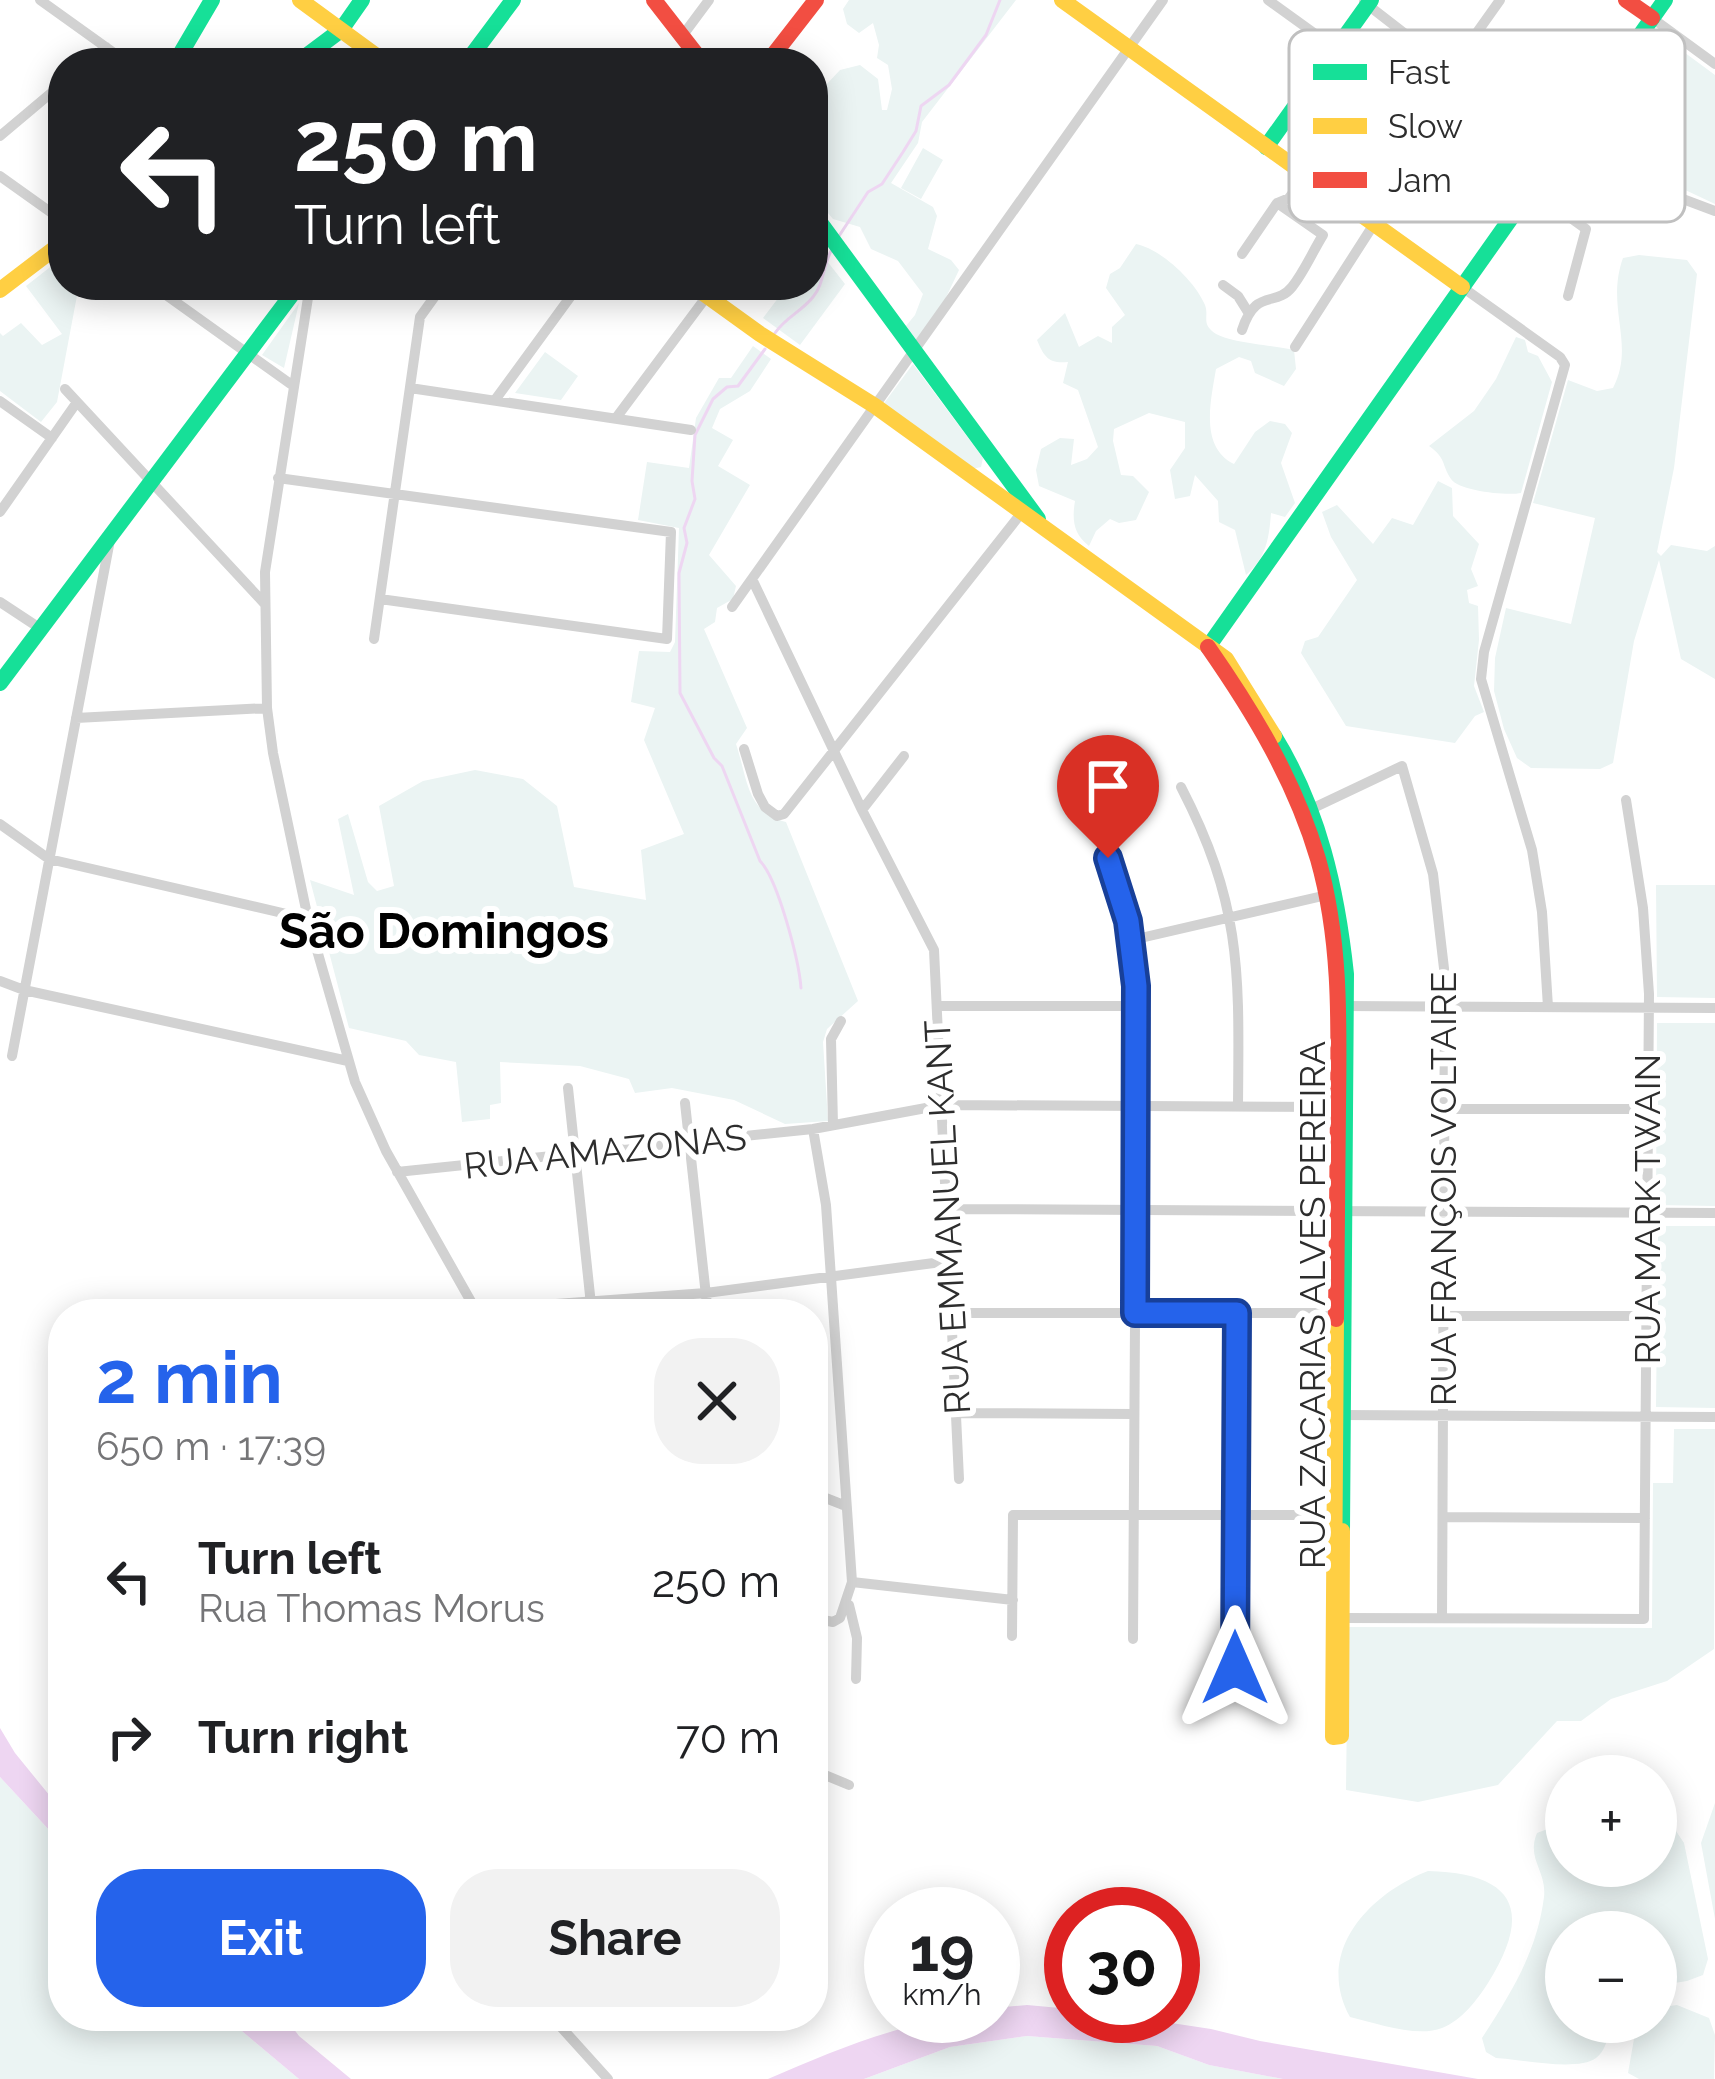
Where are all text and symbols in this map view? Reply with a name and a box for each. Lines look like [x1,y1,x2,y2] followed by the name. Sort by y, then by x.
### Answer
[1289,30,1685,222] legend
[1388,53,1450,92] text: Fast
[294,92,538,191] text: 250 m
[96,96,252,252] icon: left
[1388,107,1463,146] text: Slow
[1388,161,1452,200] text: Jam
[294,193,501,257] text: Turn left
[1057,735,1159,858] pin
[1075,753,1141,819] icon: arrive
[279,903,609,959] district label: São Domingos
[1422,972,1464,1406] street label: RUA FRANÇOIS VOLTAIRE
[916,1019,978,1415] street label: RUA EMMANUEL KANT
[1291,1041,1333,1569] street label: RUA ZACARIAS ALVES PEREIRA
[1626,1054,1668,1364] street label: RUA MARK TWAIN
[462,1115,748,1187] street label: RUA AMAZONAS
[96,1335,283,1420] text: 2 min
[654,1338,780,1464] button: close
[96,1423,326,1469] text: 650 m · 17:39
[198,1532,381,1585] text: Turn left
[96,1548,162,1614] icon: left
[652,1555,780,1608] text: 250 m
[198,1585,545,1631] text: Rua Thomas Morus
[1172,1605,1298,1731] position arrow
[96,1704,162,1770] icon: right
[198,1711,408,1764] text: Turn right
[676,1711,780,1764] text: 70 m
[1545,1755,1677,2043] map controls
[1545,1755,1677,1887] button: +
[96,1869,426,2007] button: Exit
[450,1869,780,2007] button: Share
[1044,1887,1200,2043] speed limit sign: 30
[1545,1911,1677,2043] button: −
[910,1915,974,1985] text: 19
[902,1977,982,2012] text: km/h

